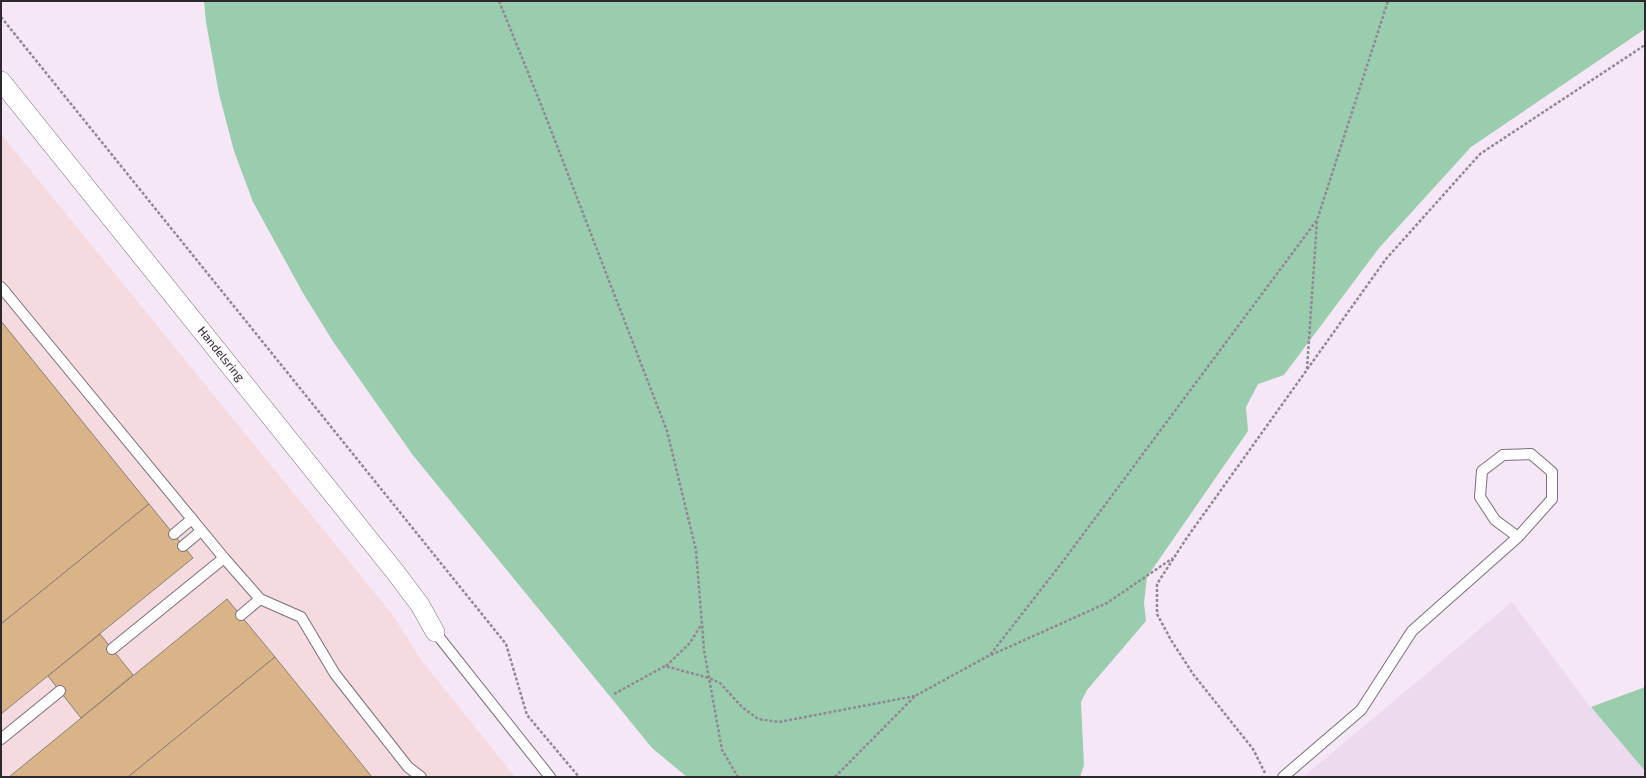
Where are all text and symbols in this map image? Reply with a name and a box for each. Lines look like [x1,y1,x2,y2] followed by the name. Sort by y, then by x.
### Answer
[196,323,248,384] street label: Handelsring

